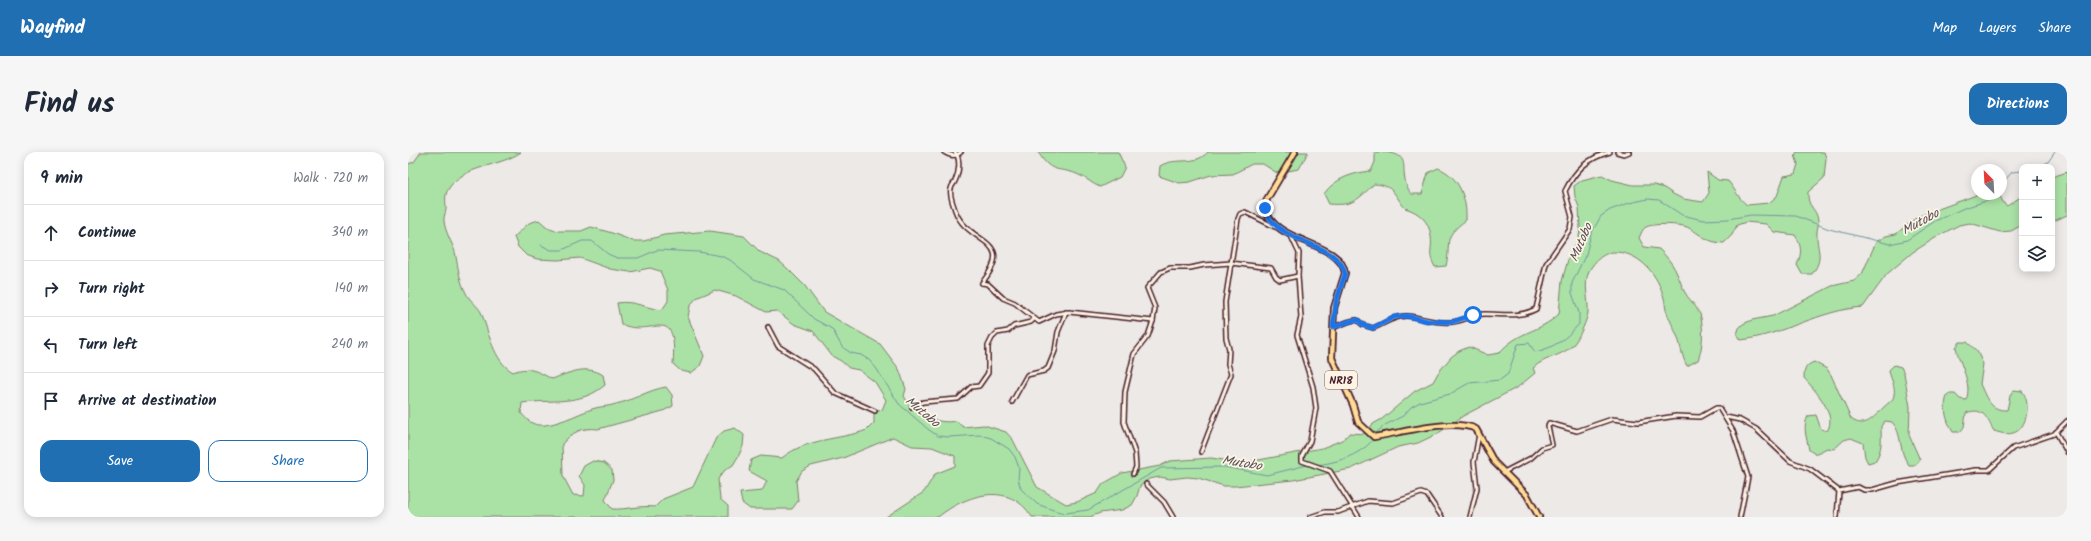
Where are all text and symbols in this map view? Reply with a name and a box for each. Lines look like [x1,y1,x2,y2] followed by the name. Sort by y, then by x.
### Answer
[20,13,85,43] text: Wayfind
[1933,17,1957,39] text: Map
[1979,17,2017,39] text: Layers
[2039,17,2071,39] text: Share
[24,82,115,127] text: Find us
[1969,83,2067,125] button: Directions
[1971,164,2007,200] north arrow
[2019,164,2055,272] map controls
[2019,164,2055,200] button: +
[40,165,83,192] text: 9 min
[293,168,368,189] text: Walk · 720 m
[1256,199,1274,217] route end
[2019,200,2055,236] button: −
[1898,203,1944,241] water label: Mutobo
[1564,219,1599,265] water label: Mutobo
[78,221,136,245] text: Continue
[40,222,62,244] icon: ahead
[331,222,368,243] text: 340 m
[2019,236,2055,272] button: layers
[78,277,145,301] text: Turn right
[40,278,62,300] icon: right
[335,278,368,299] text: 140 m
[1464,306,1482,324] route start
[78,333,138,357] text: Turn left
[40,334,62,356] icon: left
[331,334,368,355] text: 240 m
[1325,371,1357,389] road number: NR18
[78,389,217,413] text: Arrive at destination
[40,390,62,412] icon: arrive
[900,391,945,434] water label: Mutobo
[40,440,200,482] button: Save
[208,440,368,482] button: Share
[1220,450,1264,477] water label: Mutobo

